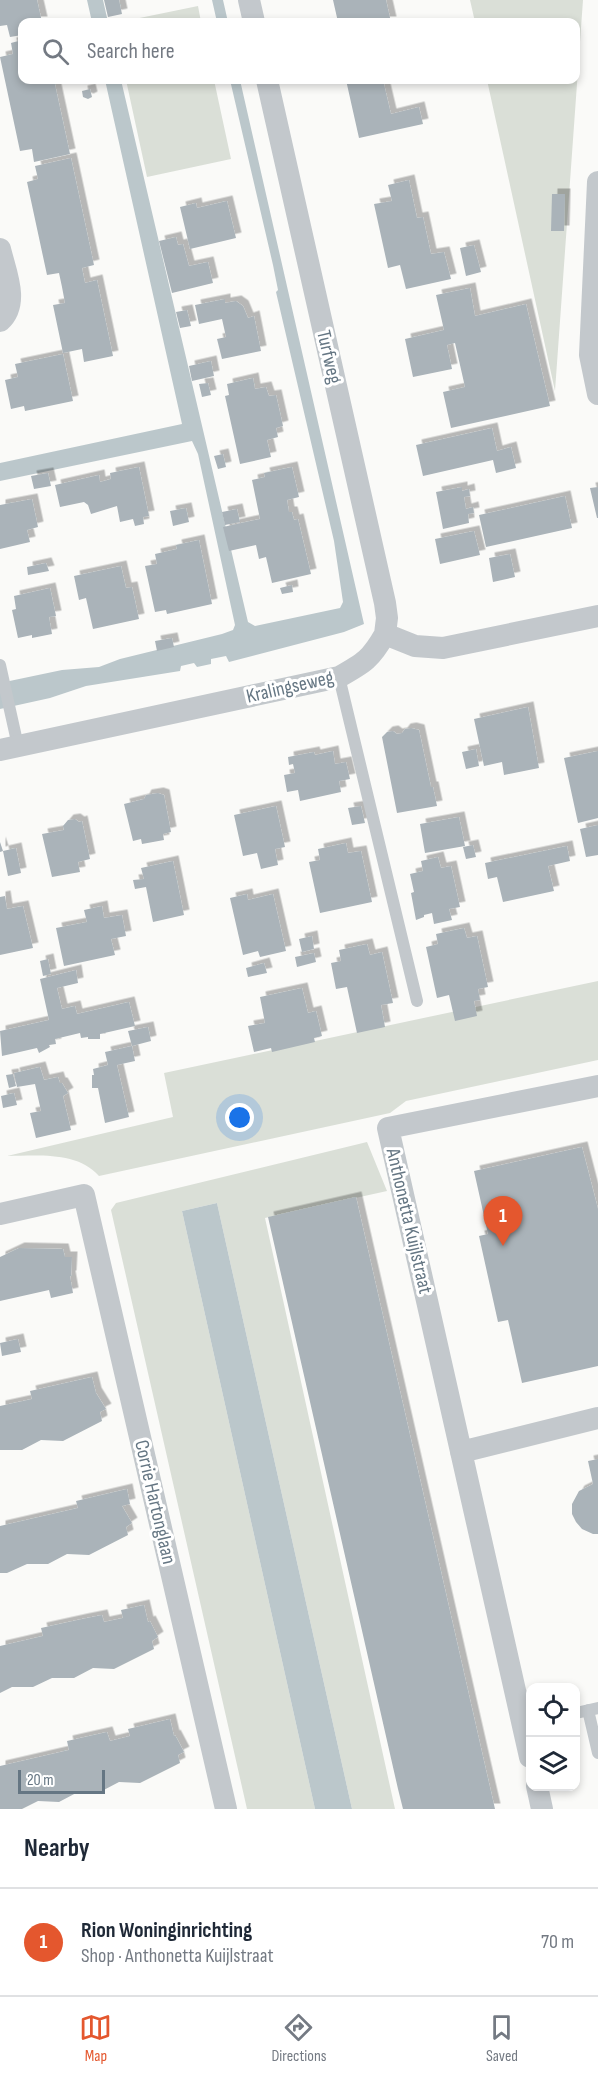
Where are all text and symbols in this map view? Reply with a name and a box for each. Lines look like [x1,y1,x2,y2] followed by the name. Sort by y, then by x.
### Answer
[18,18,580,84] search box
[39,35,72,68] icon: search
[87,38,174,65] text: Search here
[311,328,347,386] street label: Turfweg
[244,665,336,709] street label: Kralingseweg
[225,1103,254,1132] your location
[380,1145,437,1296] street label: Anthonetta Kuijlstraat
[484,1196,522,1246] pin: 1
[129,1438,181,1566] street label: Corrie Hartonglaan
[526,1683,580,1791] map controls
[526,1683,580,1737] button: locate
[526,1737,580,1791] button: layers
[18,1767,105,1794] scale bar
[27,1771,54,1790] text: 20 m
[24,1833,90,1864] text: Nearby
[81,1917,252,1944] text: Rion Woninginrichting
[40,1930,47,1954] text: 1
[541,1930,574,1954] text: 70 m
[81,1944,274,1968] text: Shop · Anthonetta Kuijlstraat
[79,2011,112,2066] tab: Map
[271,2011,326,2066] tab: Directions
[485,2011,518,2066] tab: Saved

